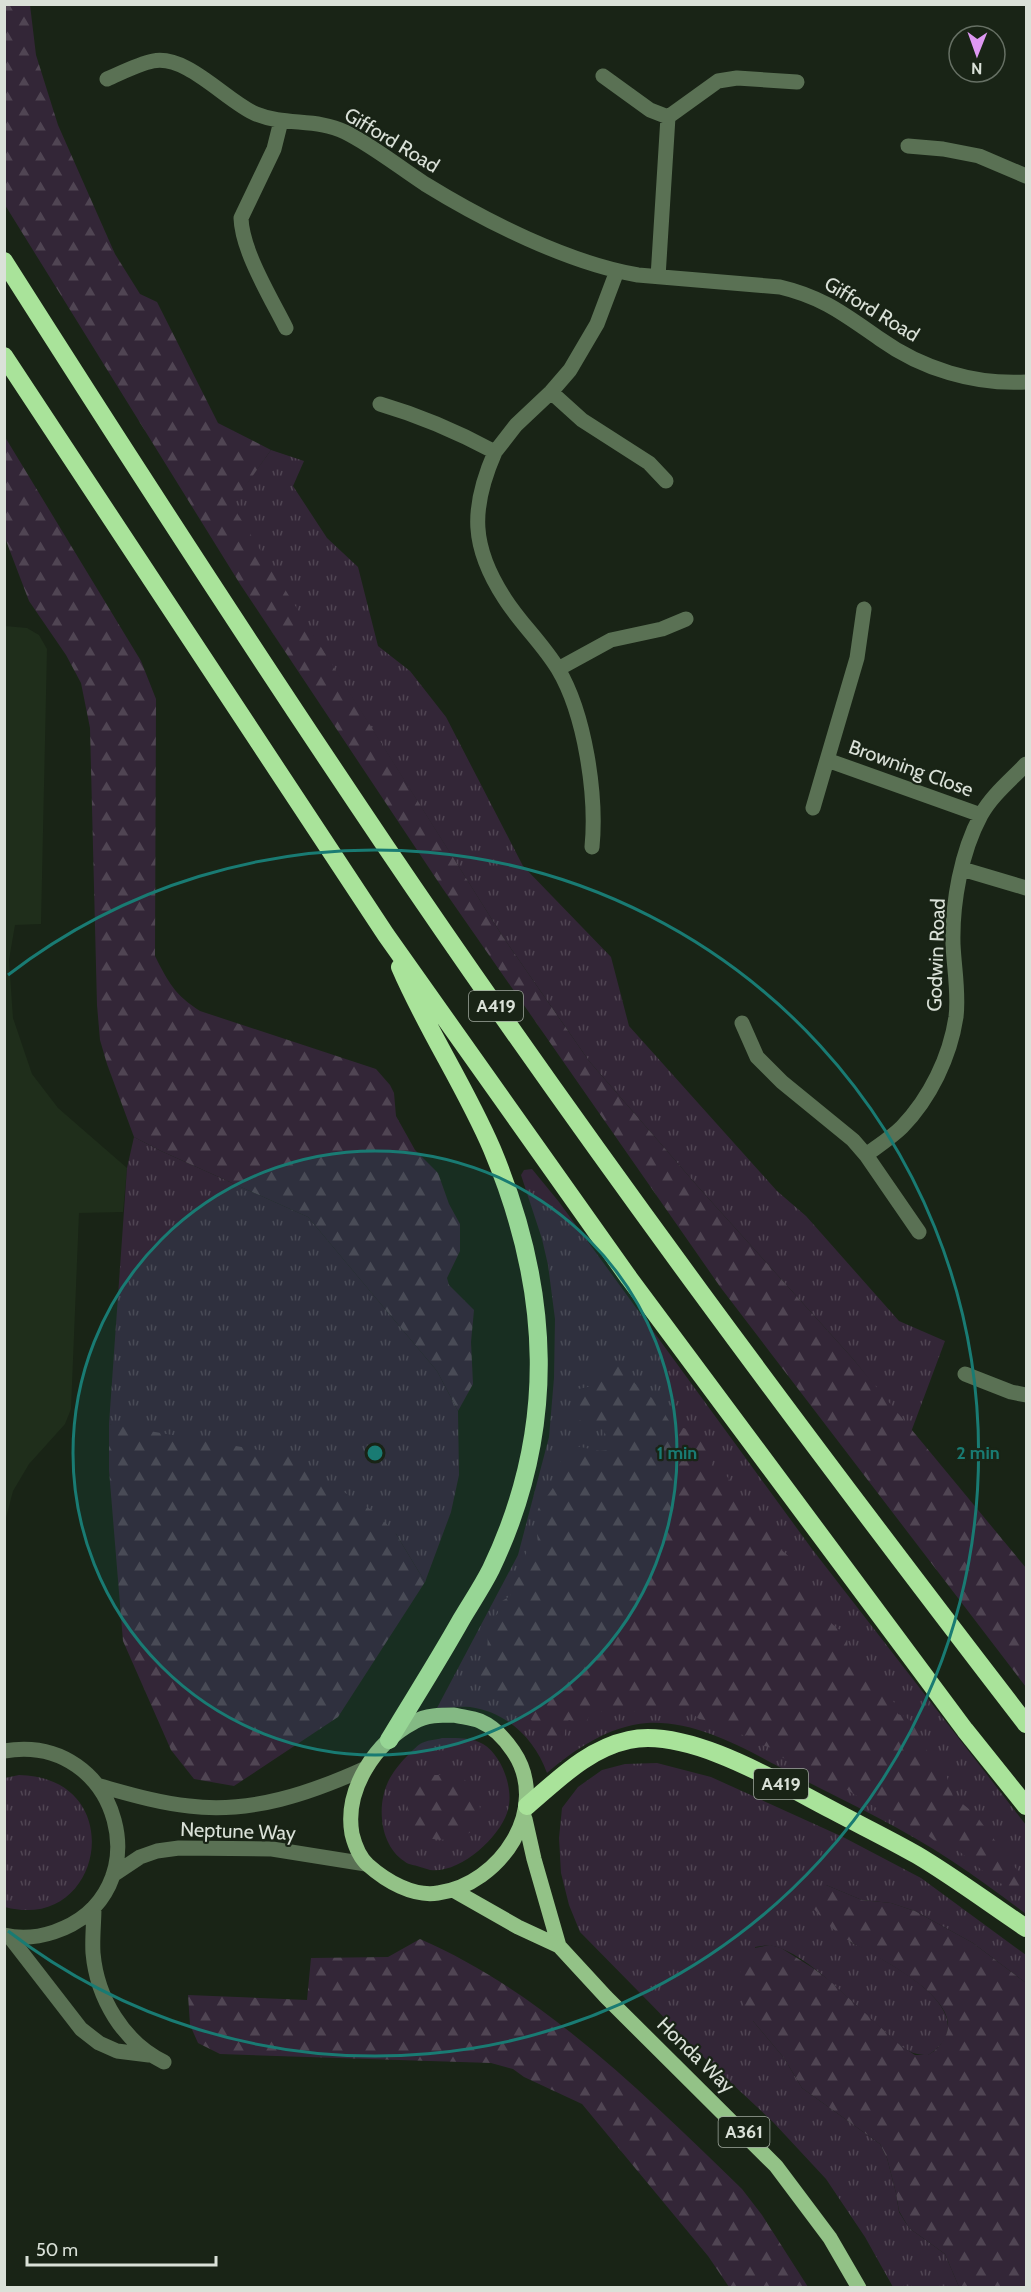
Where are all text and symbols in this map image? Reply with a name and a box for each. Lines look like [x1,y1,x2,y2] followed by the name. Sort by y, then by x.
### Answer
[947,24,1007,84] north arrow
[971,59,983,78] text: N
[340,102,444,178] street label: Gifford Road
[820,271,924,347] street label: Gifford Road
[845,734,977,802] street label: Browning Close
[922,898,950,1012] street label: Godwin Road
[469,991,523,1021] road number: A419
[657,1442,697,1464] text: 1 min
[956,1442,1000,1464] text: 2 min
[365,1443,385,1463] centre of rings
[754,1769,808,1799] road number: A419
[180,1817,296,1845] street label: Neptune Way
[652,2012,740,2098] street label: Honda Way
[718,2117,770,2147] road number: A361
[27,2229,216,2267] scale bar
[36,2239,78,2261] text: 50 m

